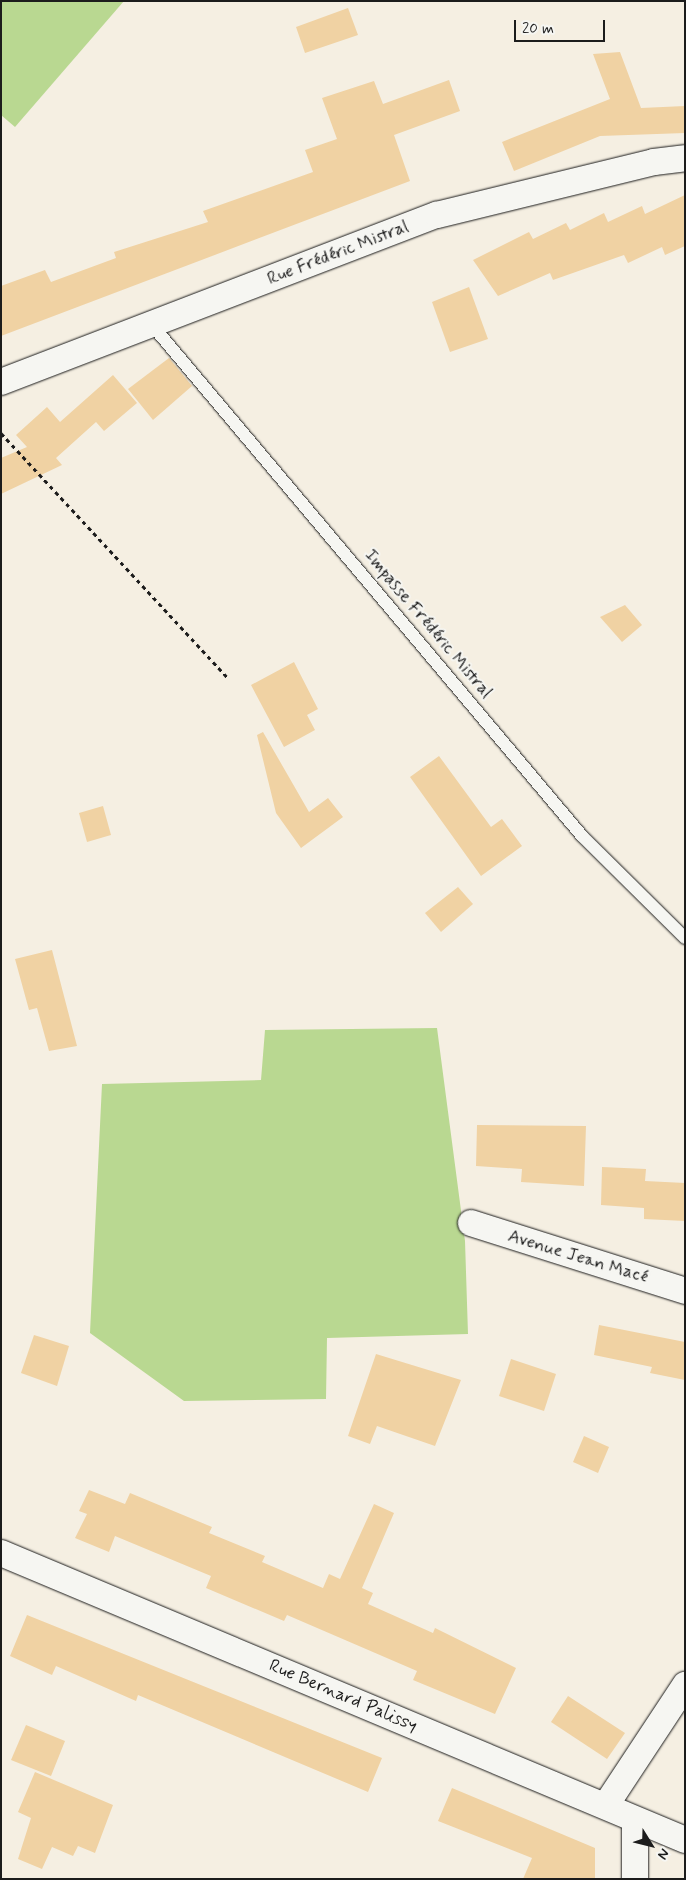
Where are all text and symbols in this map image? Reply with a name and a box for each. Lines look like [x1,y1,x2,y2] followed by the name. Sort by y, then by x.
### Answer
[516,10,607,42] scale bar
[522,19,554,39] text: 20 m
[264,216,412,290] street label: Rue Frédéric Mistral
[360,545,496,703] street label: Impasse Frédéric Mistral
[505,1225,651,1289] street label: Avenue Jean Macé
[267,1655,419,1737] street label: Rue Bernard Palissy
[626,1820,676,1870] north arrow
[653,1845,673,1863] text: N

